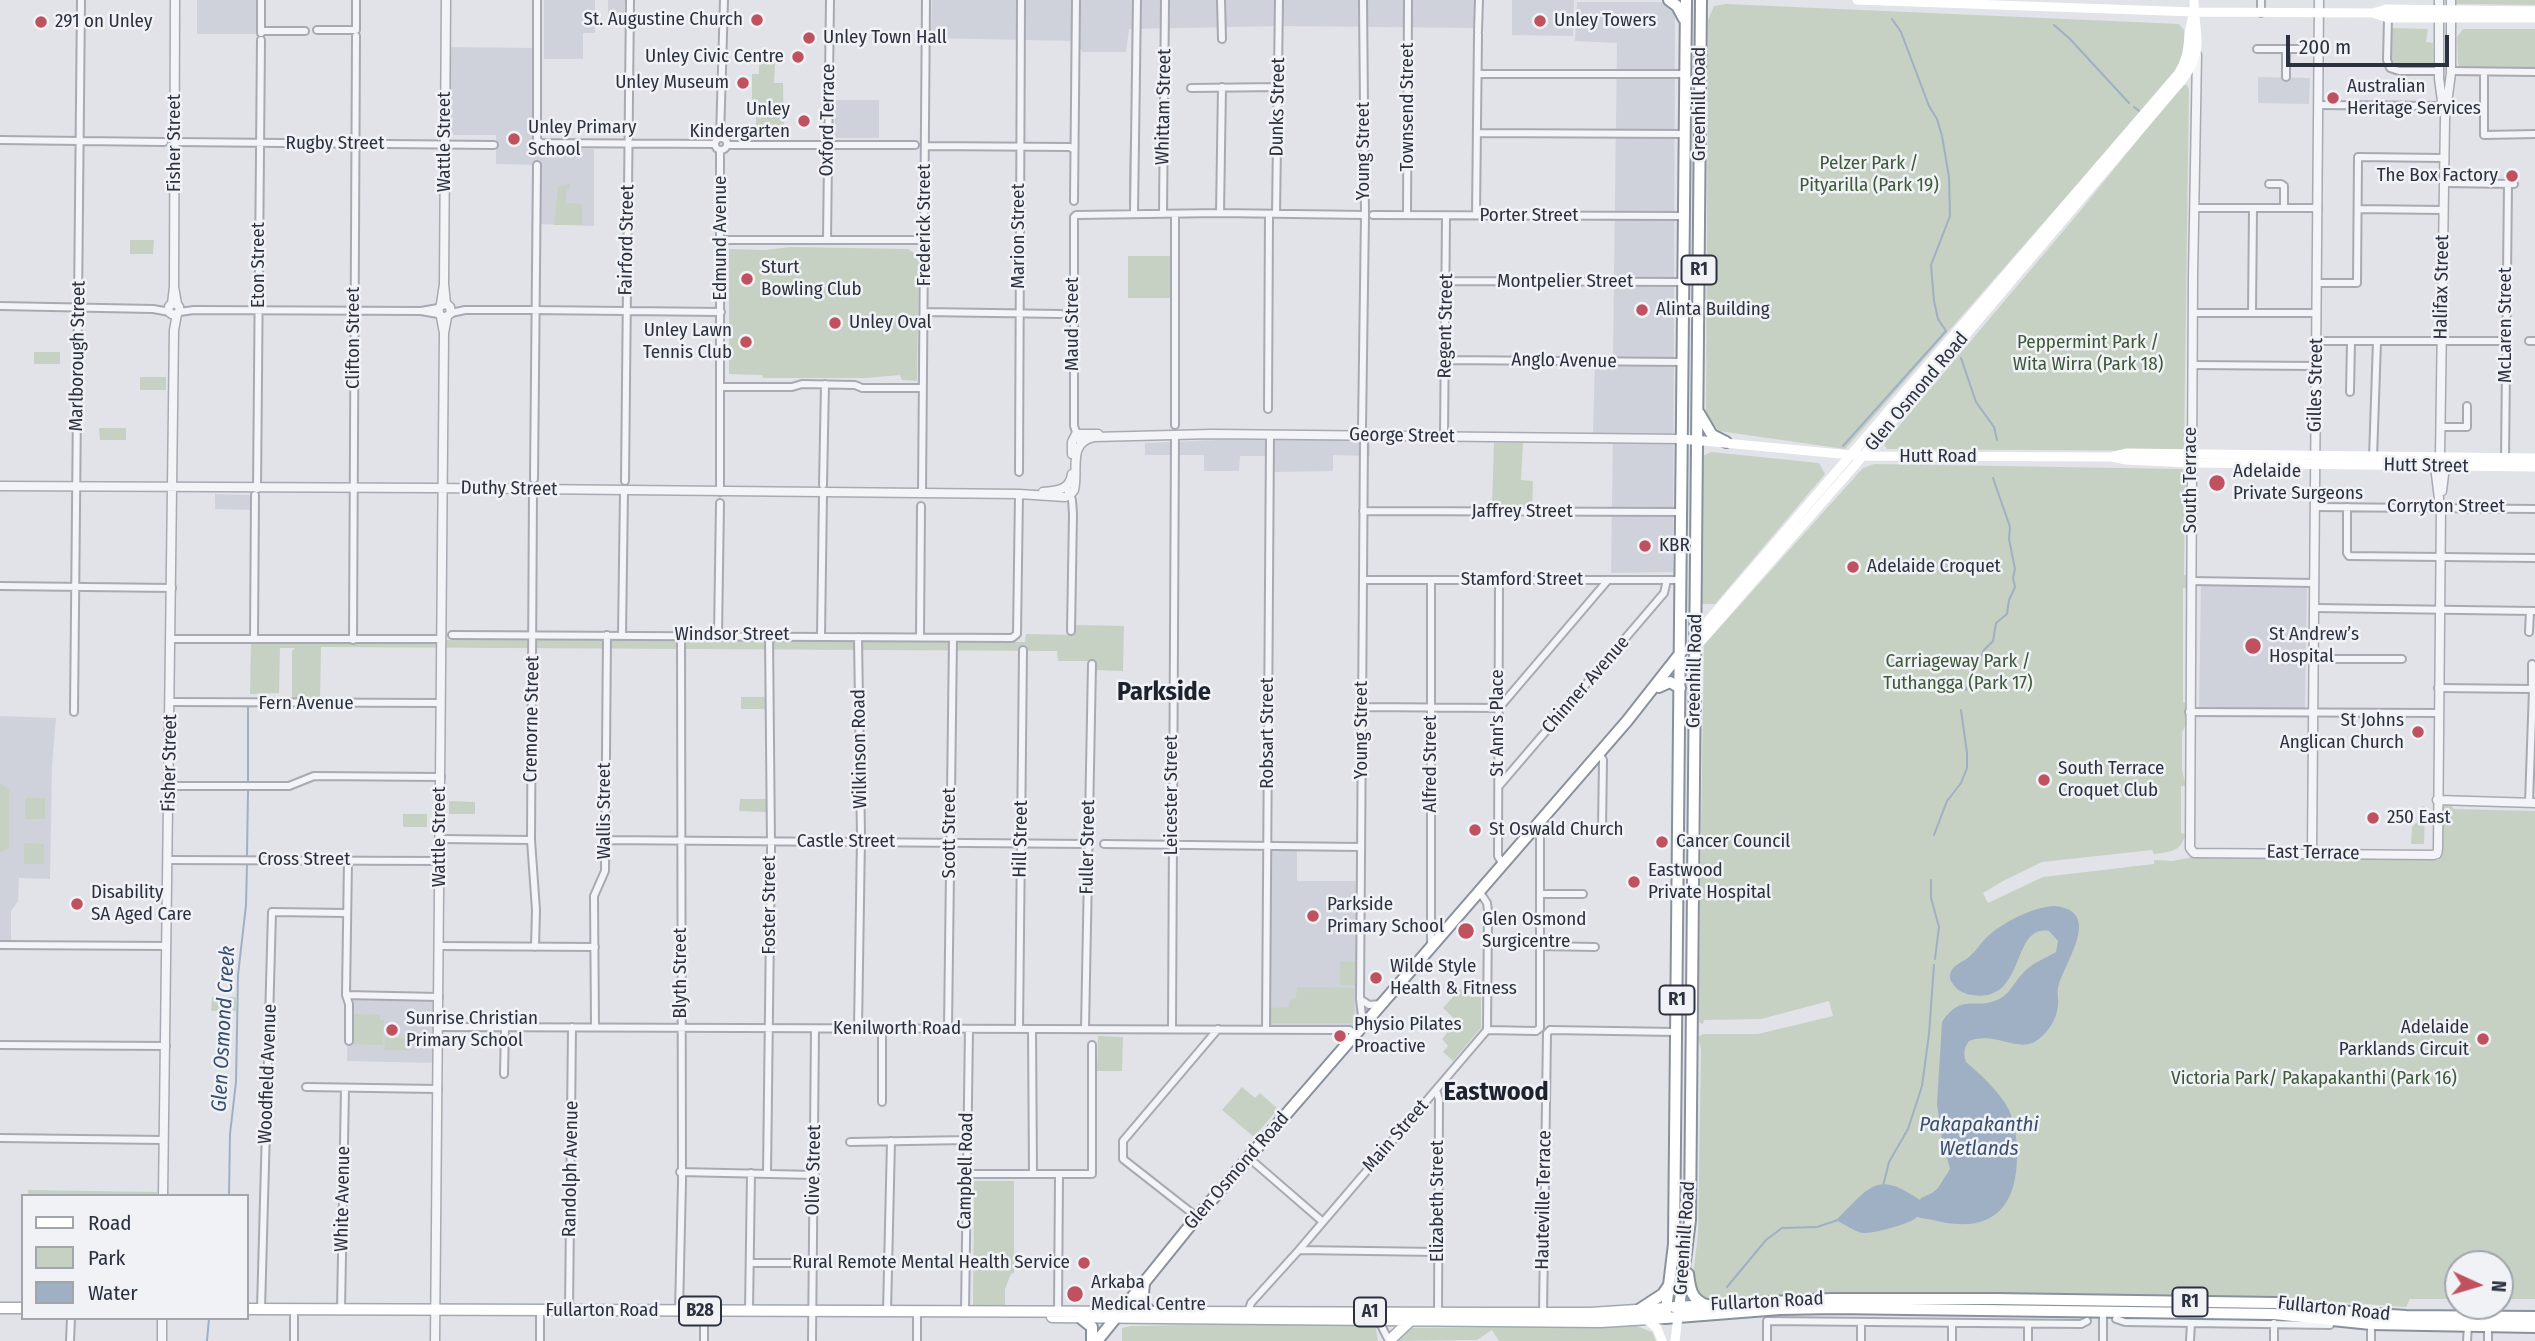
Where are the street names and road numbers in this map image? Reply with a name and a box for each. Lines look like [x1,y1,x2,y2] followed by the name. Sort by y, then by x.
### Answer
[1397,42,1419,172] street label: Townsend Street
[1689,47,1711,161] street label: Greenhill Road
[1152,49,1176,165] street label: Whittam Street
[1266,57,1290,157] street label: Dunks Street
[816,63,840,177] street label: Oxford Terrace
[434,92,456,192] street label: Wattle Street
[164,94,186,192] street label: Fisher Street
[1353,102,1375,200] street label: Young Street
[286,133,384,155] street label: Rugby Street
[914,164,936,286] street label: Frederick Street
[710,175,732,301] street label: Edmund Avenue
[1008,183,1030,289] street label: Marion Street
[615,184,639,296] street label: Fairford Street
[1479,205,1579,227] street label: Porter Street
[248,222,270,308] street label: Eton Street
[2430,234,2454,340] street label: Halifax Street
[1682,256,1716,284] road number: R1
[2495,267,2517,383] street label: McLaren Street
[1497,271,1633,293] street label: Montpelier Street
[1434,273,1458,379] street label: Regent Street
[1062,277,1084,371] street label: Maud Street
[65,280,91,432] street label: Marlborough Street
[343,287,365,389] street label: Clifton Street
[1861,328,1973,456] street label: Glen Osmond Road
[2304,338,2328,432] street label: Gilles Street
[1511,349,1617,373] street label: Anglo Avenue
[1349,424,1455,448] street label: George Street
[2180,427,2202,533] street label: South Terrace
[1899,446,1977,468] street label: Hutt Road
[2383,454,2469,478] street label: Hutt Street
[460,477,558,501] street label: Duthy Street
[2387,496,2505,518] street label: Corryton Street
[1471,501,1573,523] street label: Jaffrey Street
[1461,569,1583,591] street label: Stamford Street
[1683,614,1707,728] street label: Greenhill Road
[674,624,790,646] street label: Windsor Street
[1537,632,1635,738] street label: Chinner Avenue
[519,655,545,783] street label: Cremorne Street
[1487,669,1509,777] street label: St Ann's Place
[1257,677,1279,789] street label: Robsart Street
[1351,681,1373,779] street label: Young Street
[848,689,872,809] street label: Wilkinson Road
[258,693,354,715] street label: Fern Avenue
[158,714,182,812] street label: Fisher Street
[1420,715,1442,813] street label: Alfred Street
[1161,735,1183,855] street label: Leicester Street
[594,763,616,859] street label: Wallis Street
[429,787,451,887] street label: Wattle Street
[939,788,961,878] street label: Scott Street
[1076,799,1100,895] street label: Fuller Street
[1009,800,1033,878] street label: Hill Street
[797,831,895,853] street label: Castle Street
[2266,841,2360,865] street label: East Terrace
[258,849,350,871] street label: Cross Street
[759,856,781,954] street label: Foster Street
[670,927,692,1019] street label: Blyth Street
[1660,986,1694,1015] road number: R1
[254,1004,282,1144] street label: Woodfield Avenue
[833,1018,961,1040] street label: Kenilworth Road
[1358,1095,1434,1177] street label: Main Street
[558,1101,584,1237] street label: Randolph Avenue
[1180,1108,1294,1234] street label: Glen Osmond Road
[954,1112,978,1230] street label: Campbell Road
[802,1124,826,1216] street label: Olive Street
[1531,1130,1557,1270] street label: Hauteville Terrace
[1427,1140,1449,1262] street label: Elizabeth Street
[331,1146,355,1252] street label: White Avenue
[1670,1180,1700,1296] street label: Greenhill Road
[1710,1288,1824,1316] street label: Fullarton Road
[2172,1288,2208,1316] road number: R1
[2277,1292,2391,1326] street label: Fullarton Road
[679,1296,721,1326] road number: B28
[1354,1297,1386,1326] road number: A1
[545,1300,659,1322] street label: Fullarton Road

